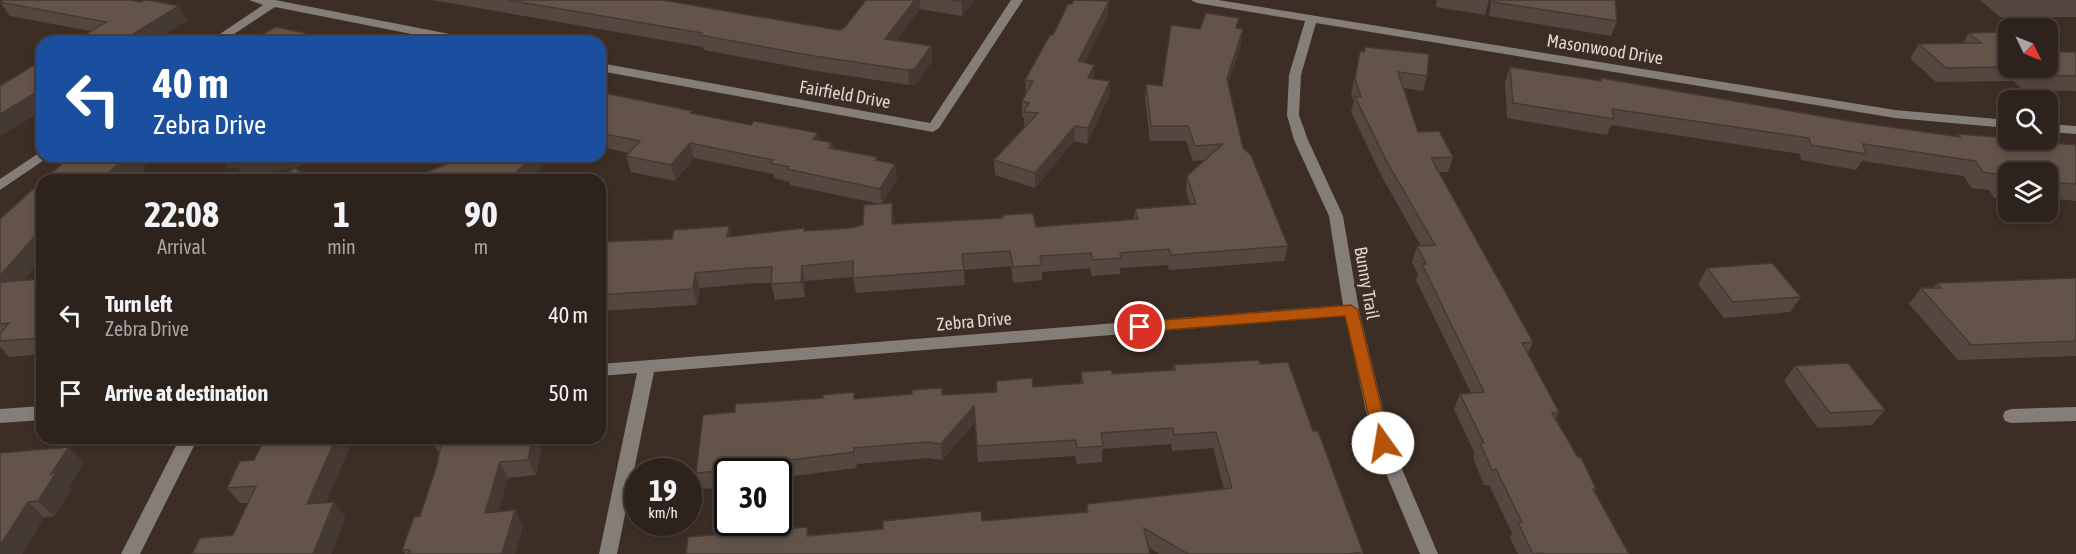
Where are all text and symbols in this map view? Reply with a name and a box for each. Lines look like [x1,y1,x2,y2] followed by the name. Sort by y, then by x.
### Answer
[1998,18,2058,78] north arrow
[1998,18,2058,222] map controls
[1545,29,1665,69] street label: Masonwood Drive
[153,59,228,107] text: 40 m
[54,60,132,138] icon: left
[798,76,892,112] street label: Fairfield Drive
[1998,90,2058,150] button: search
[153,109,266,140] text: Zebra Drive
[1998,162,2058,222] button: layers
[144,193,219,235] text: 22:08
[333,193,350,235] text: 1
[464,193,498,235] text: 90
[157,235,206,258] text: Arrival
[327,235,356,258] text: min
[474,235,488,258] text: m
[1350,245,1384,321] street label: Bunny Trail
[105,291,172,317] text: Turn left
[54,299,87,332] icon: left
[1114,301,1165,352] pin
[548,302,588,328] text: 40 m
[935,307,1013,335] street label: Zebra Drive
[1123,310,1156,343] icon: arrive
[105,317,189,340] text: Zebra Drive
[54,377,87,410] icon: arrive
[105,380,268,406] text: Arrive at destination
[548,380,588,406] text: 50 m
[1351,411,1415,475] position arrow
[714,458,792,536] speed limit sign: 30
[649,473,677,507] text: 19
[648,504,678,521] text: km/h

